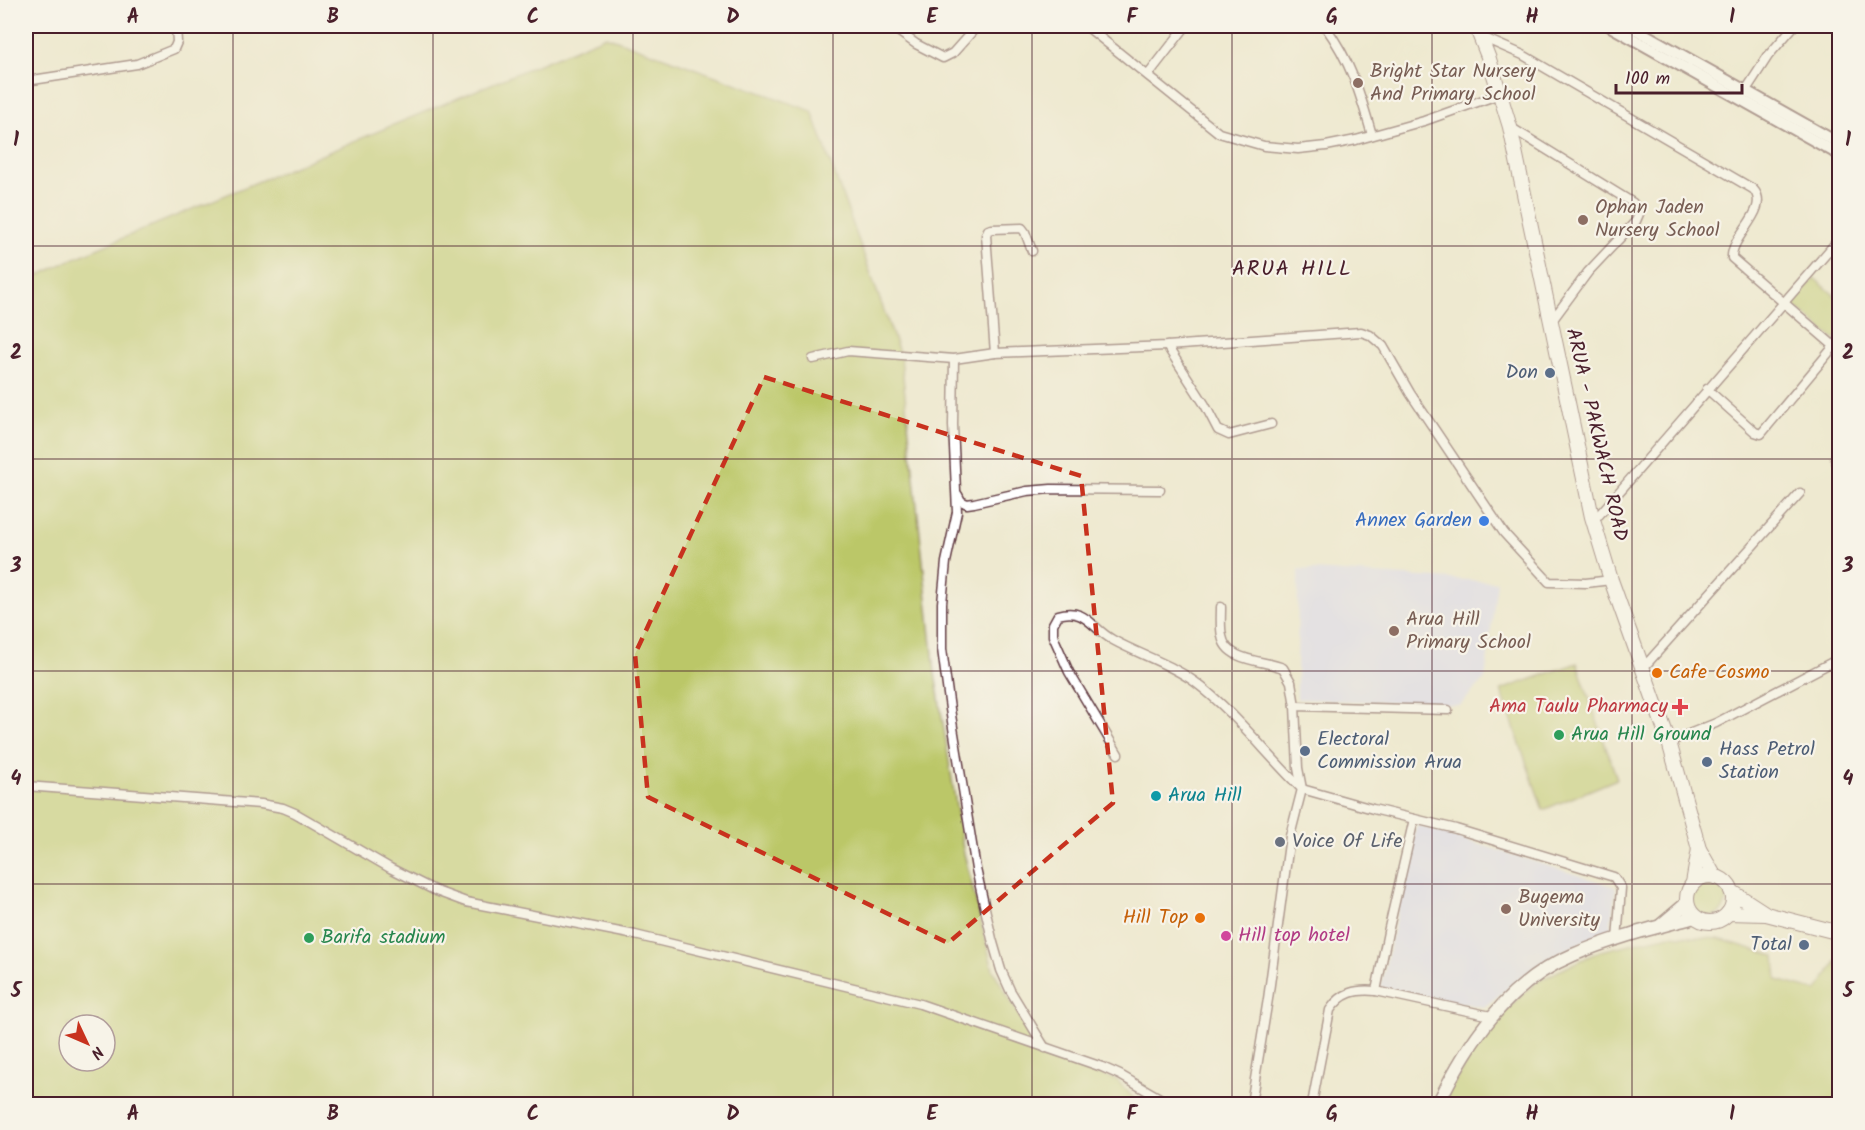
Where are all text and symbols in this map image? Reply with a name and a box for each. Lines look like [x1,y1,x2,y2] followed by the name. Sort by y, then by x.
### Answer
[127,2,139,34] text: A
[327,2,339,34] text: B
[527,2,539,34] text: C
[726,2,740,34] text: D
[926,2,938,34] text: E
[1127,2,1139,34] text: F
[1326,2,1338,34] text: G
[1525,2,1539,34] text: H
[1729,2,1735,34] text: I
[1370,56,1536,111] place label: Bright Star Nursery And Primary School
[1616,57,1742,95] scale bar
[1625,65,1670,94] text: 100 m
[1351,76,1365,90] marker: Bright Star Nursery And Primary School
[13,125,19,157] text: 1
[1845,125,1851,157] text: 1
[1595,192,1720,247] place label: Ophan Jaden Nursery School
[1576,213,1590,227] marker: Ophan Jaden Nursery School
[1232,252,1352,287] district label: ARUA HILL
[1556,325,1636,545] street label: ARUA - PAKWACH ROAD
[10,338,22,370] text: 2
[1842,338,1854,370] text: 2
[1505,357,1538,389] place label: Don
[1543,366,1557,380] marker: Don
[1355,505,1472,537] place label: Annex Garden
[1477,514,1491,528] marker: Annex Garden
[10,551,22,583] text: 3
[1842,551,1854,583] text: 3
[1406,604,1531,659] place label: Arua Hill Primary School
[1387,624,1401,638] marker: Arua Hill Primary School
[1669,657,1769,689] place label: Cafe Cosmo
[1650,666,1664,680] marker: Cafe Cosmo
[1489,691,1669,723] place label: Ama Taulu Pharmacy
[1673,700,1687,714] marker: Ama Taulu Pharmacy
[1571,719,1712,751] place label: Arua Hill Ground
[1317,724,1462,779] place label: Electoral Commission Arua
[1552,728,1566,742] marker: Arua Hill Ground
[1719,734,1815,789] place label: Hass Petrol Station
[1298,744,1312,758] marker: Electoral Commission Arua
[1700,755,1714,769] marker: Hass Petrol Station
[11,764,22,796] text: 4
[1843,764,1854,796] text: 4
[1168,780,1242,812] place label: Arua Hill
[1149,789,1163,803] marker: Arua Hill
[1292,826,1402,858] place label: Voice Of Life
[1273,835,1287,849] marker: Voice Of Life
[1518,882,1600,937] place label: Bugema University
[1123,902,1188,934] place label: Hill Top
[1499,902,1513,916] marker: Bugema University
[1193,911,1207,925] marker: Hill Top
[1238,920,1350,952] place label: Hill top hotel
[321,922,445,954] place label: Barifa stadium
[1219,929,1233,943] marker: Hill top hotel
[1750,929,1792,961] place label: Total
[302,931,316,945] marker: Barifa stadium
[1797,938,1811,952] marker: Total
[10,976,23,1008] text: 5
[1842,976,1855,1008] text: 5
[57,1013,117,1073] north arrow
[84,1040,109,1065] text: N
[127,1099,139,1130] text: A
[327,1099,339,1130] text: B
[527,1099,539,1130] text: C
[726,1099,740,1130] text: D
[926,1099,938,1130] text: E
[1127,1099,1139,1130] text: F
[1326,1099,1338,1130] text: G
[1525,1099,1539,1130] text: H
[1729,1099,1735,1130] text: I

